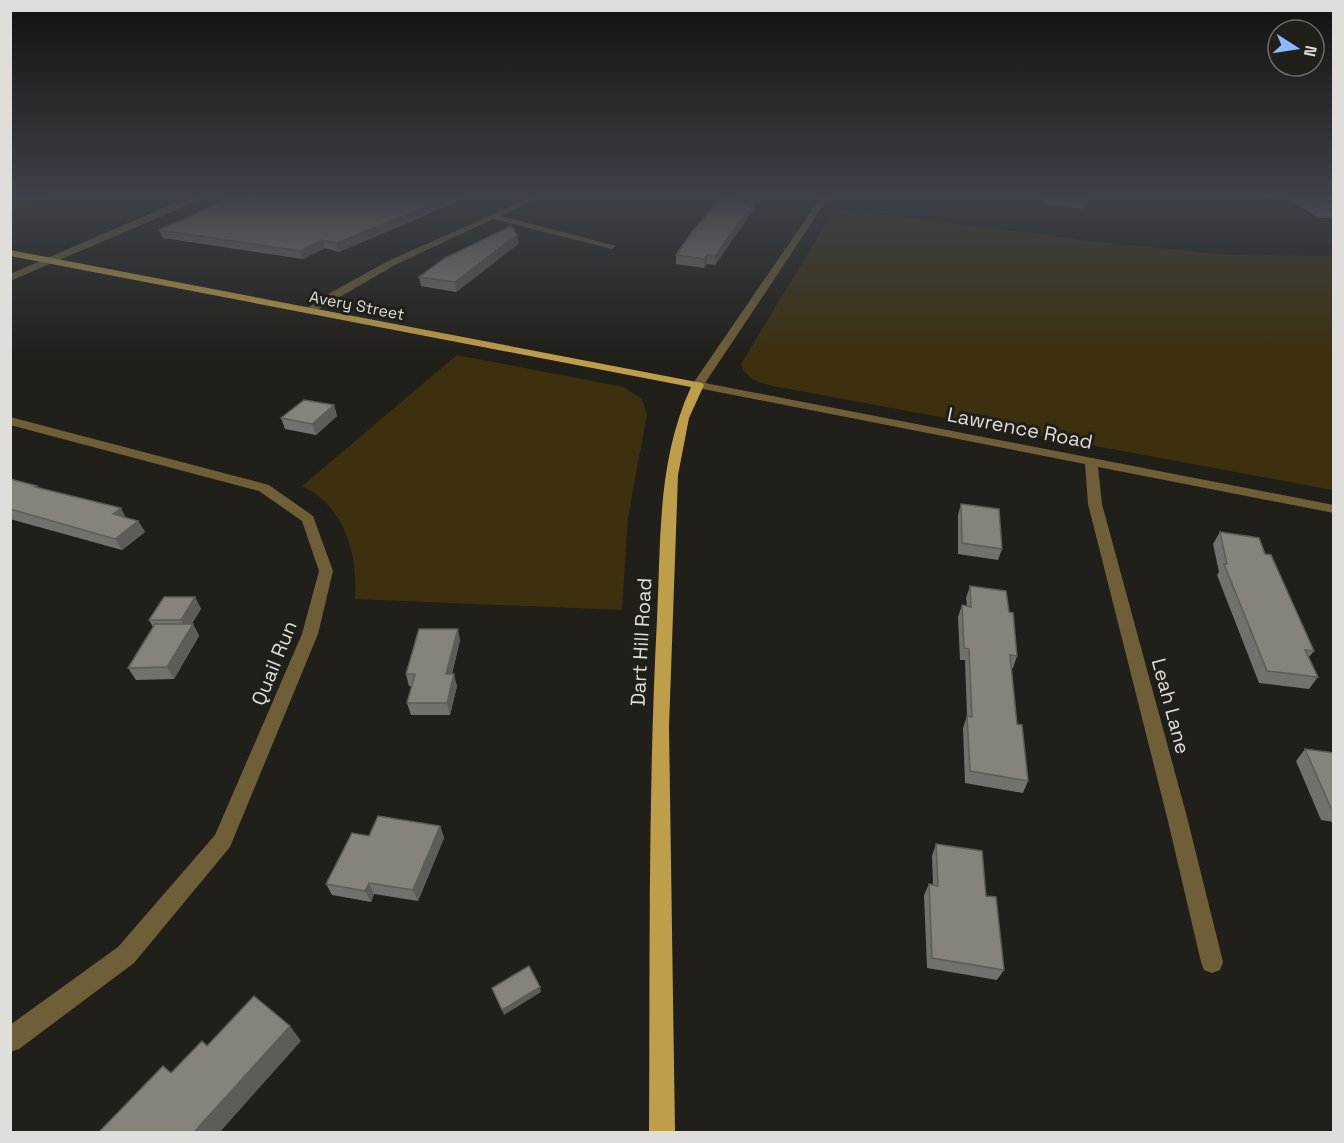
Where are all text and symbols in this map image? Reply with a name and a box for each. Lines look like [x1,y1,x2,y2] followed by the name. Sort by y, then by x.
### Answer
[1266,18,1326,78] north arrow
[1299,44,1322,58] text: N
[308,286,406,325] street label: Avery Street
[945,401,1095,455] street label: Lawrence Road
[625,577,657,707] street label: Dart Hill Road
[245,617,303,709] street label: Quail Run
[1146,655,1196,757] street label: Leah Lane

